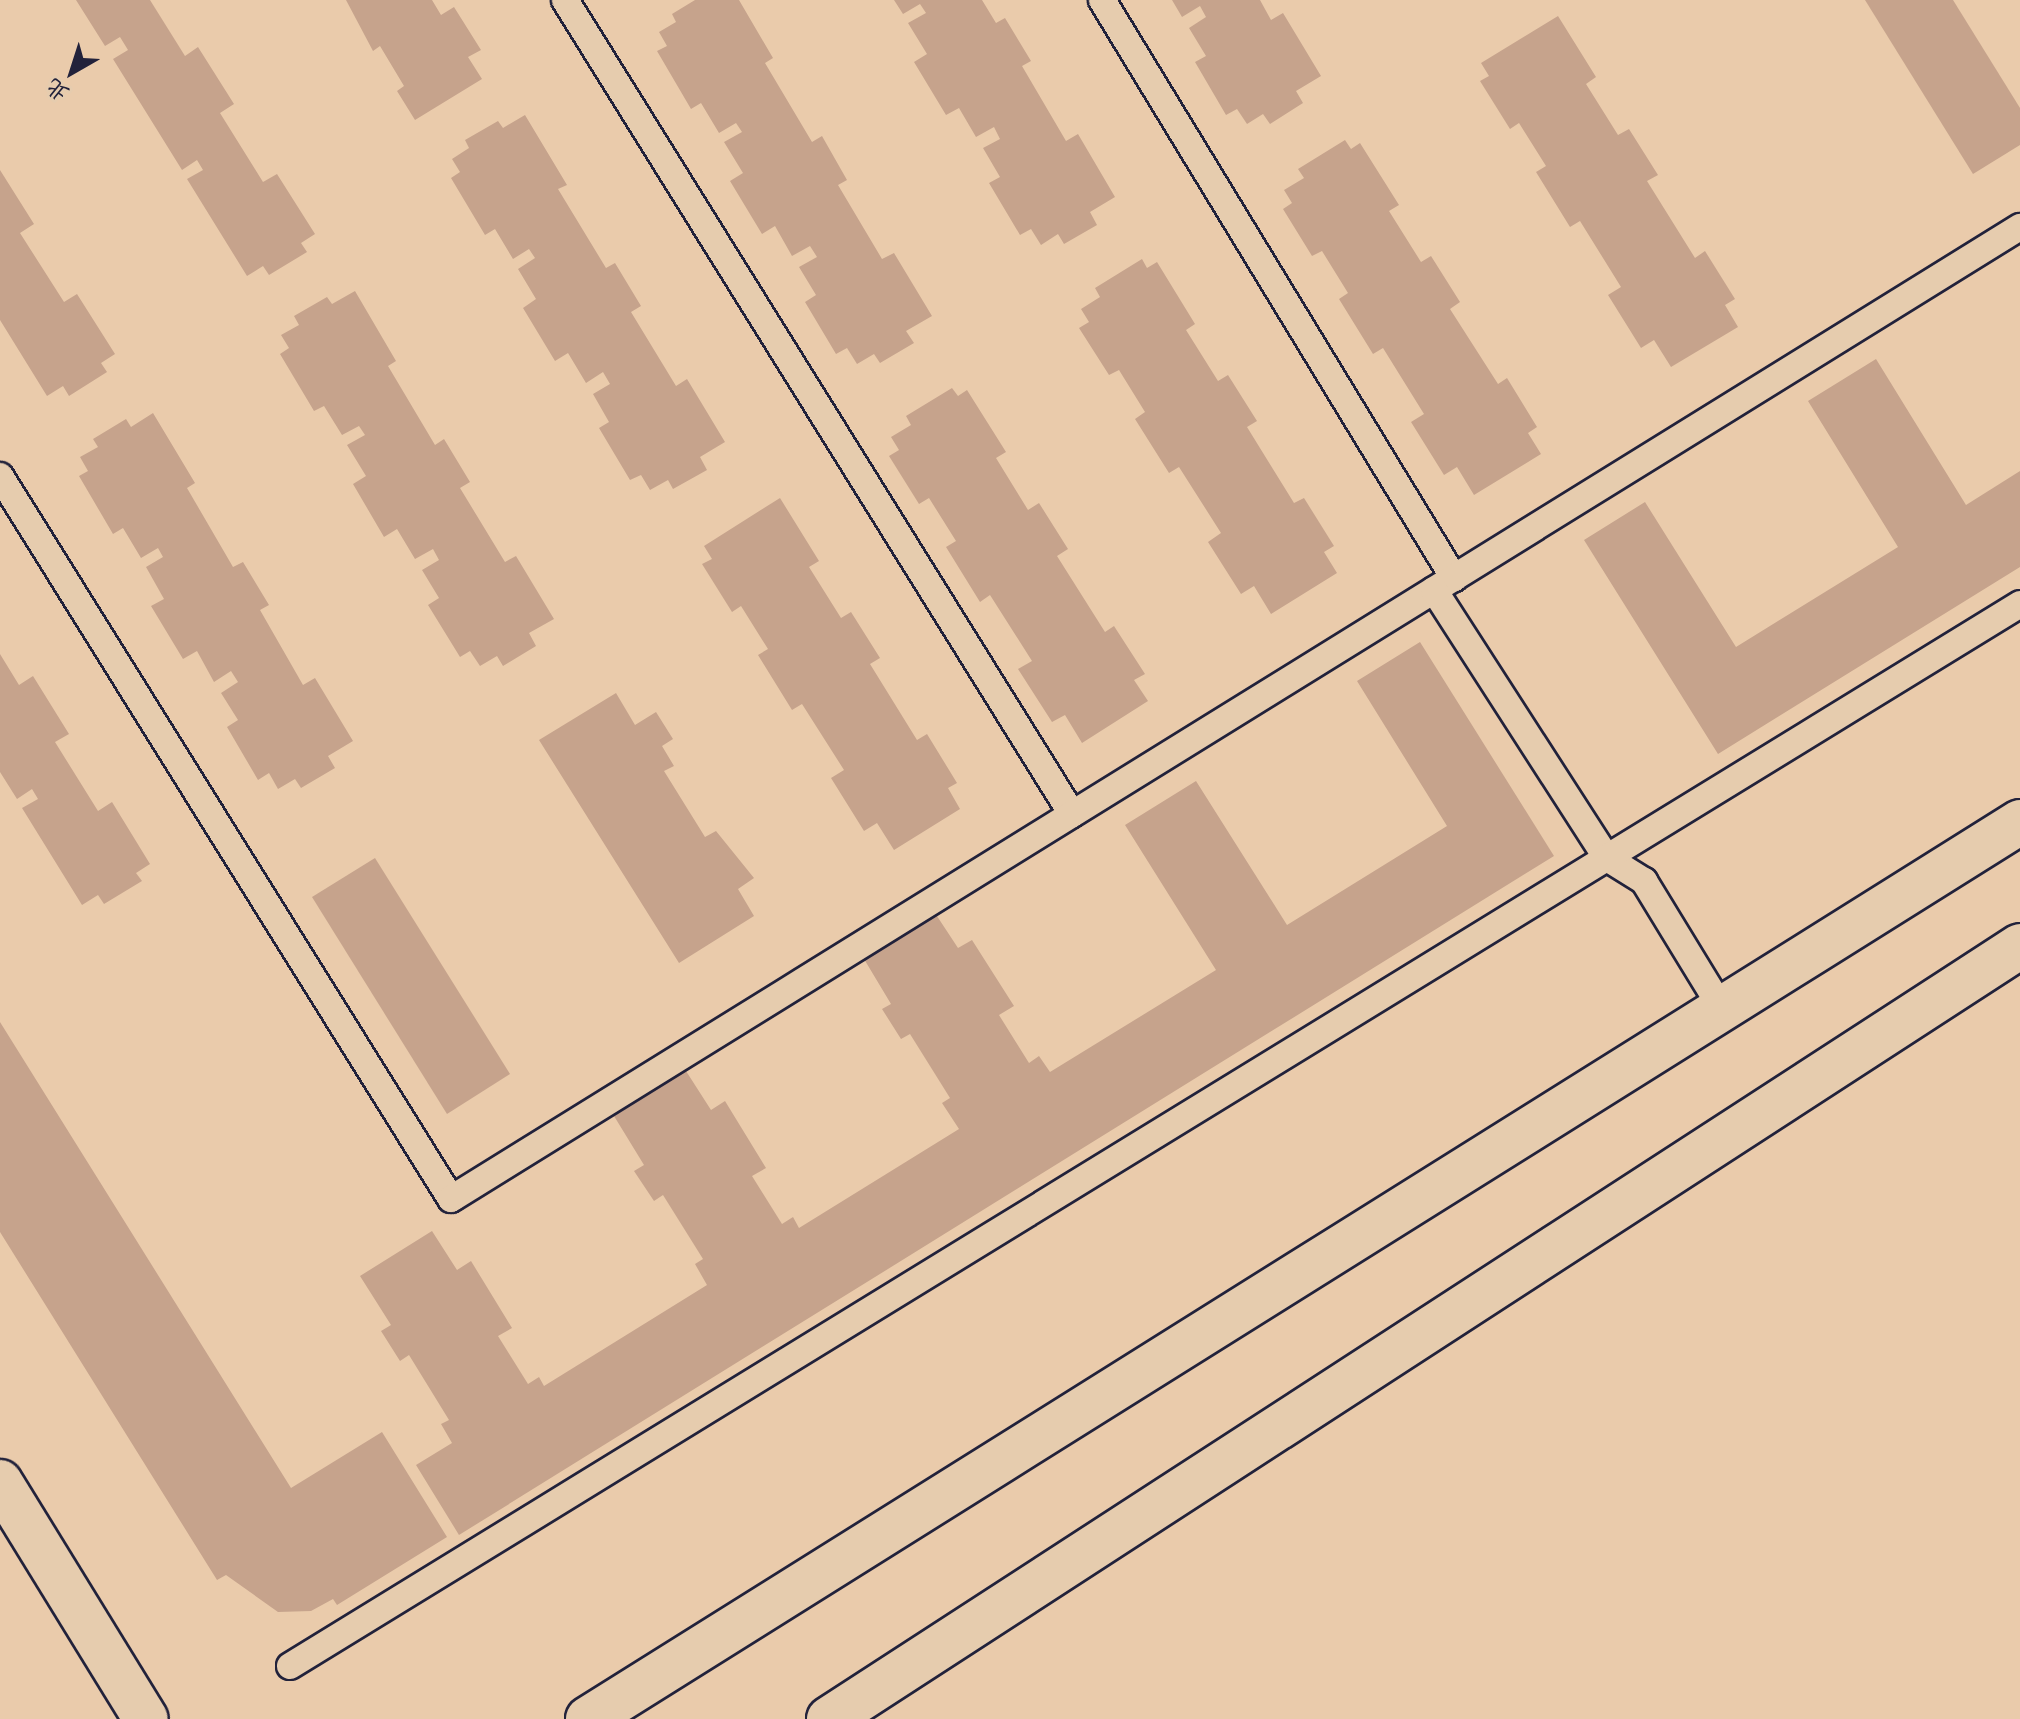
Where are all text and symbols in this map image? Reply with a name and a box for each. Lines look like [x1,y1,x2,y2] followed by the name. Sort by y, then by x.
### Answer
[32,32,112,112] north arrow
[40,73,74,108] text: 北

